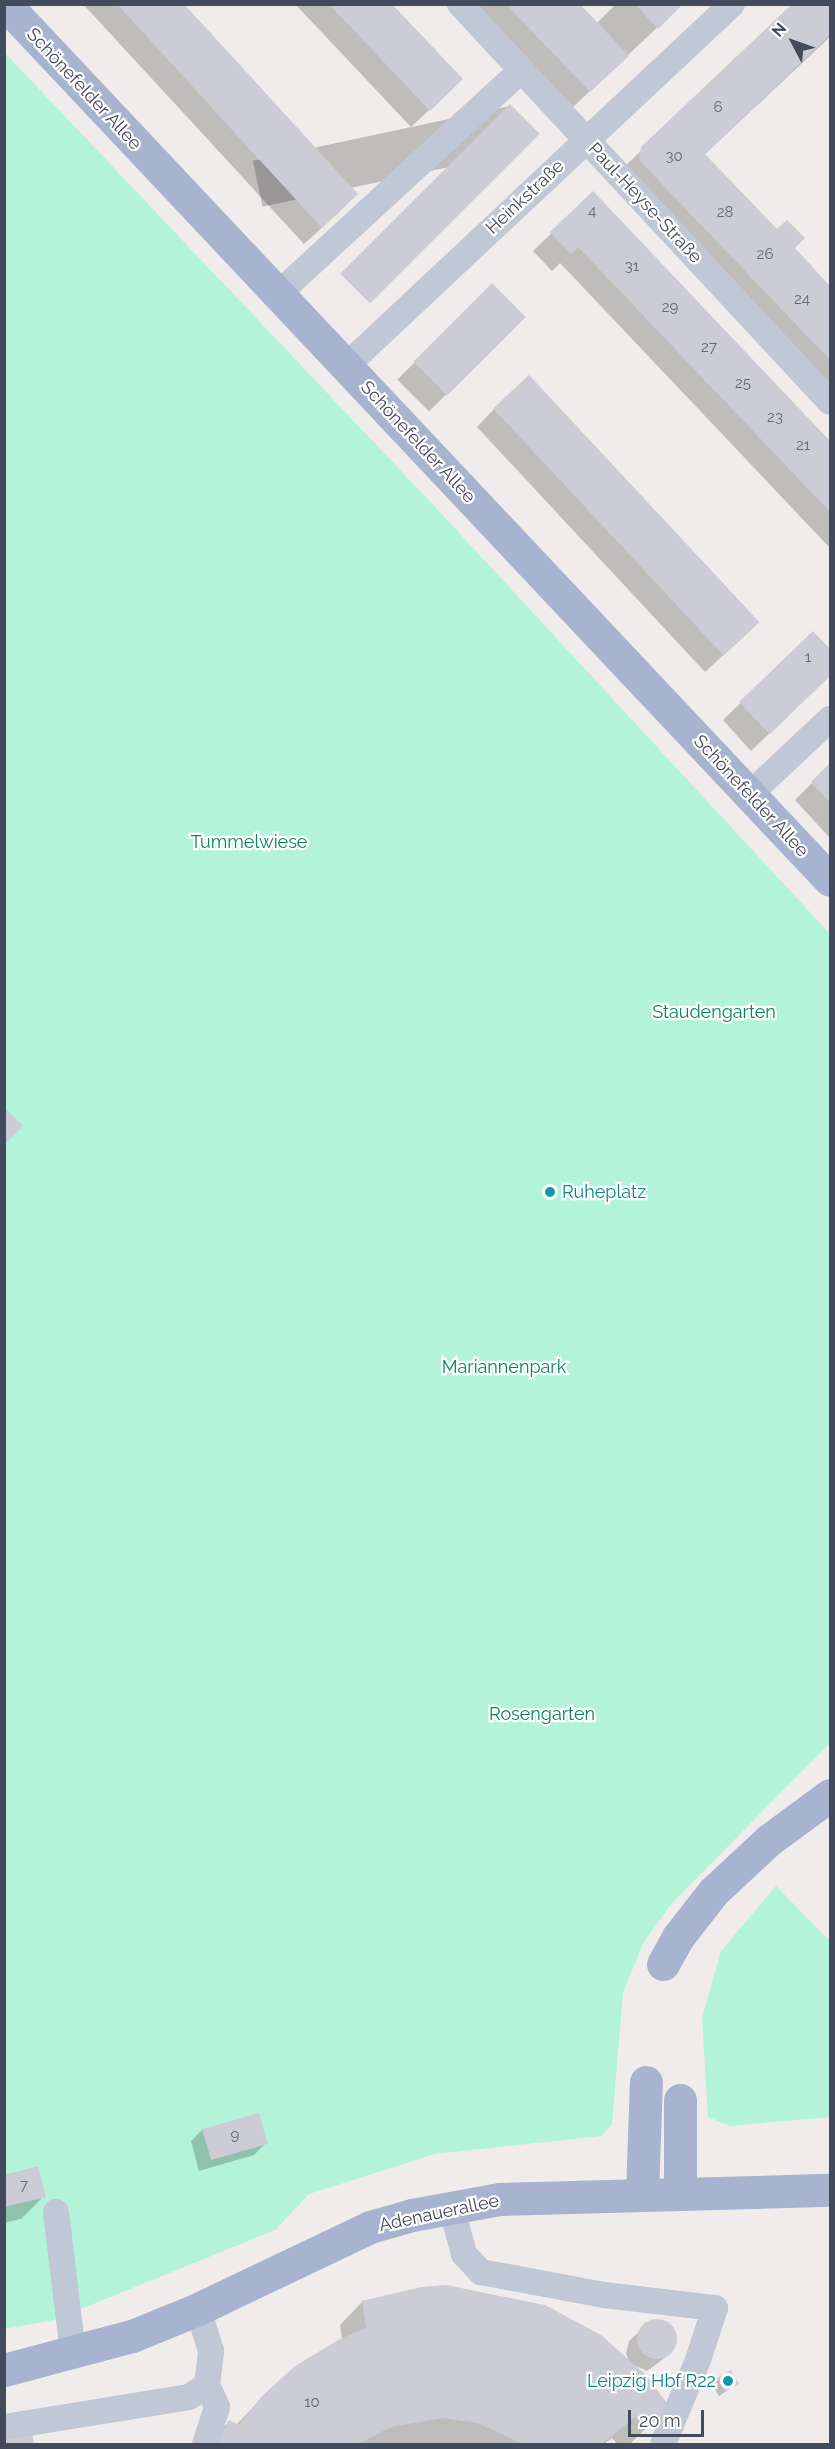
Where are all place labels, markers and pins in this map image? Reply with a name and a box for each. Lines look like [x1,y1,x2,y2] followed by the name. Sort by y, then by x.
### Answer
[562,1181,646,1203] place label: Ruheplatz
[543,1185,557,1199] marker: Ruheplatz
[587,2370,716,2392] place label: Leipzig Hbf R22
[721,2374,735,2388] marker: Leipzig Hbf R22

